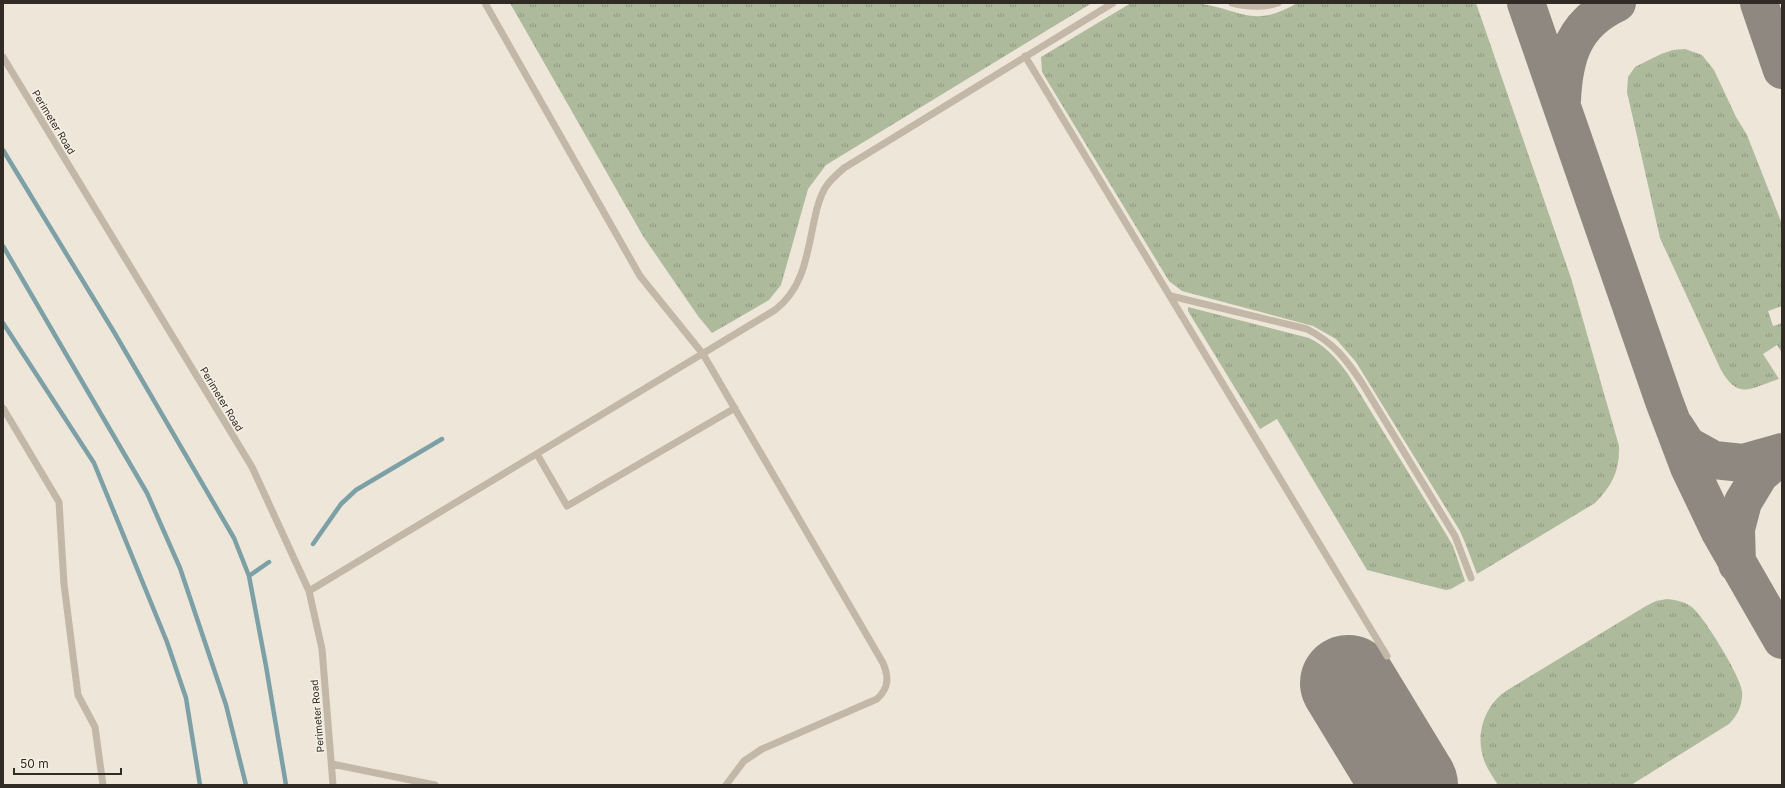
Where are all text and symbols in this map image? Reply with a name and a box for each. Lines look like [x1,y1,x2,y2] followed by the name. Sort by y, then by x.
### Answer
[30,88,78,156] street label: Perimeter Road
[198,365,246,433] street label: Perimeter Road
[308,679,326,753] street label: Perimeter Road
[14,750,121,776] scale bar
[20,756,49,771] text: 50 m

